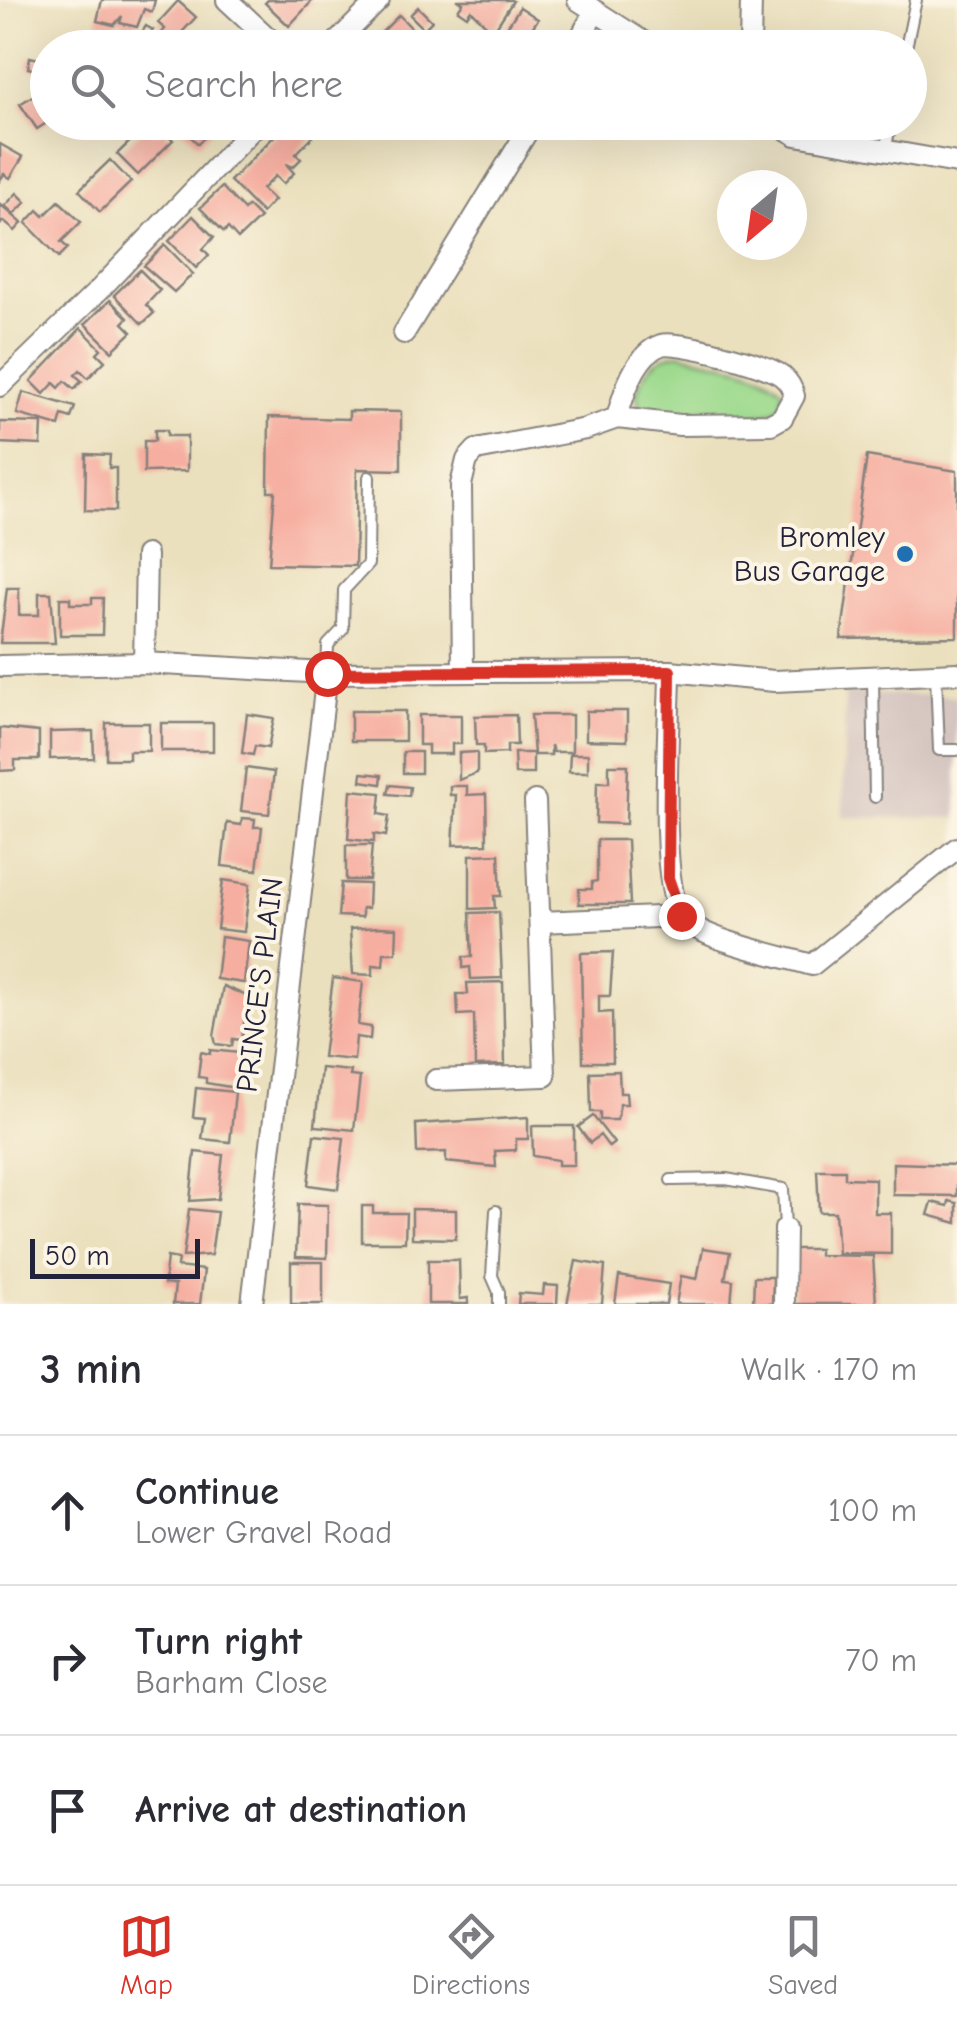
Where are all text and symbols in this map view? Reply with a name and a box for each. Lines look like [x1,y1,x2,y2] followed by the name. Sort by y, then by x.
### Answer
[30,30,927,140] search box
[65,58,120,113] icon: search
[145,63,343,107] text: Search here
[717,170,807,260] north arrow
[734,520,886,589] place label: Bromley Bus Garage
[894,543,916,565] marker: Bromley Bus Garage
[305,651,351,697] route start
[229,876,291,1094] street label: PRINCE'S PLAIN
[659,894,705,940] route end
[30,1234,200,1278] scale bar
[45,1240,110,1272] text: 50 m
[40,1345,142,1394] text: 3 min
[741,1351,917,1388] text: Walk · 170 m
[135,1470,279,1514] text: Continue
[40,1483,95,1538] icon: ahead
[828,1492,917,1529] text: 100 m
[135,1514,392,1551] text: Lower Gravel Road
[135,1620,302,1664] text: Turn right
[40,1633,95,1688] icon: right
[845,1642,917,1679] text: 70 m
[135,1664,327,1701] text: Barham Close
[40,1783,95,1838] icon: arrive
[135,1788,467,1832] text: Arrive at destination
[119,1909,174,2001] tab: Map
[412,1909,530,2001] tab: Directions
[768,1909,838,2001] tab: Saved

